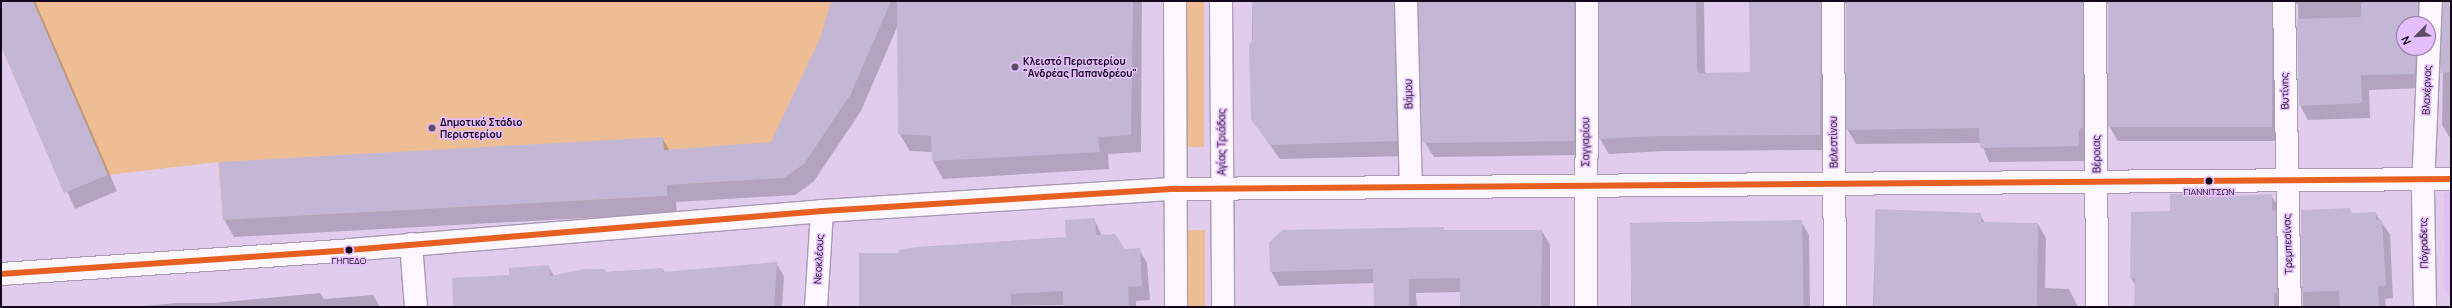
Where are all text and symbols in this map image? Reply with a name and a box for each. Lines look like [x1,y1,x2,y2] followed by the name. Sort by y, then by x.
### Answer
[2396,16,2436,56] north arrow
[2397,34,2414,47] text: N
[1023,55,1137,78] place label: Κλειστό Περιστερίου "Ανδρέας Παπανδρέου"
[1010,62,1020,72] marker: Κλειστό Περιστερίου "Ανδρέας Παπανδρέου"
[2420,65,2434,115] street label: Βλαχέρνας
[2279,73,2291,109] street label: Βυτίνης
[1403,79,1415,109] street label: Βάμου
[1216,109,1228,175] street label: Αγίας Τριάδας
[440,116,522,140] place label: Δημοτικό Στάδιο Περιστερίου
[1828,116,1840,168] street label: Βελεστίνου
[1580,117,1592,167] street label: Σαγγαρίου
[427,123,437,133] marker: Δημοτικό Στάδιο Περιστερίου
[2091,135,2103,173] street label: Βέροιας
[2204,176,2214,186] marker: ΓΙΑΝΝΙΤΣΩΝ
[2184,187,2234,197] place label: ΓΙΑΝΝΙΤΣΩΝ
[2281,214,2295,274] street label: Τρεμπεσίνας
[2418,217,2430,269] street label: Πόγραδετς
[812,234,826,284] street label: Νεοκλέους
[344,245,354,255] marker: ΓΗΠΕΔΟ
[332,256,366,266] place label: ΓΗΠΕΔΟ

